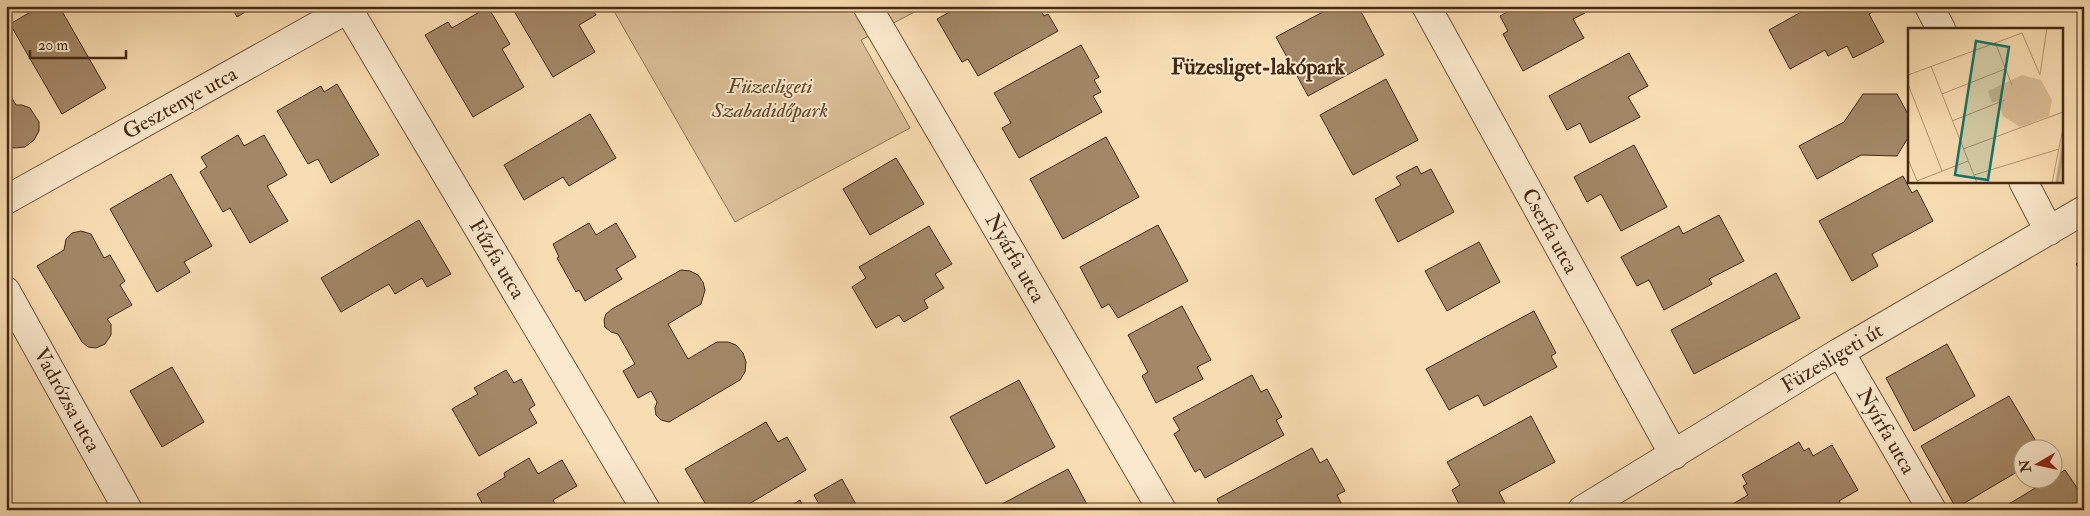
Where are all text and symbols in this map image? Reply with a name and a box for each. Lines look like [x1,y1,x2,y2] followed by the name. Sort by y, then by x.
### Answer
[30,28,126,60] scale bar
[1908,28,2062,182] inset map
[38,36,68,55] text: 20 m
[1171,53,1346,82] district label: Füzesliget-lakópark
[118,60,242,146] street label: Gesztenye utca
[711,73,828,124] park label: Füzesligeti Szabadidőpark
[1515,183,1585,279] street label: Cserfa utca
[979,209,1051,308] street label: Nyárfa utca
[463,214,531,304] street label: Fűzfa utca
[1776,317,1888,399] street label: Füzesligeti út
[27,343,107,457] street label: Vadrózsa utca
[1850,383,1922,479] street label: Nyírfa utca
[2012,438,2062,488] north arrow
[2016,458,2035,474] text: N

